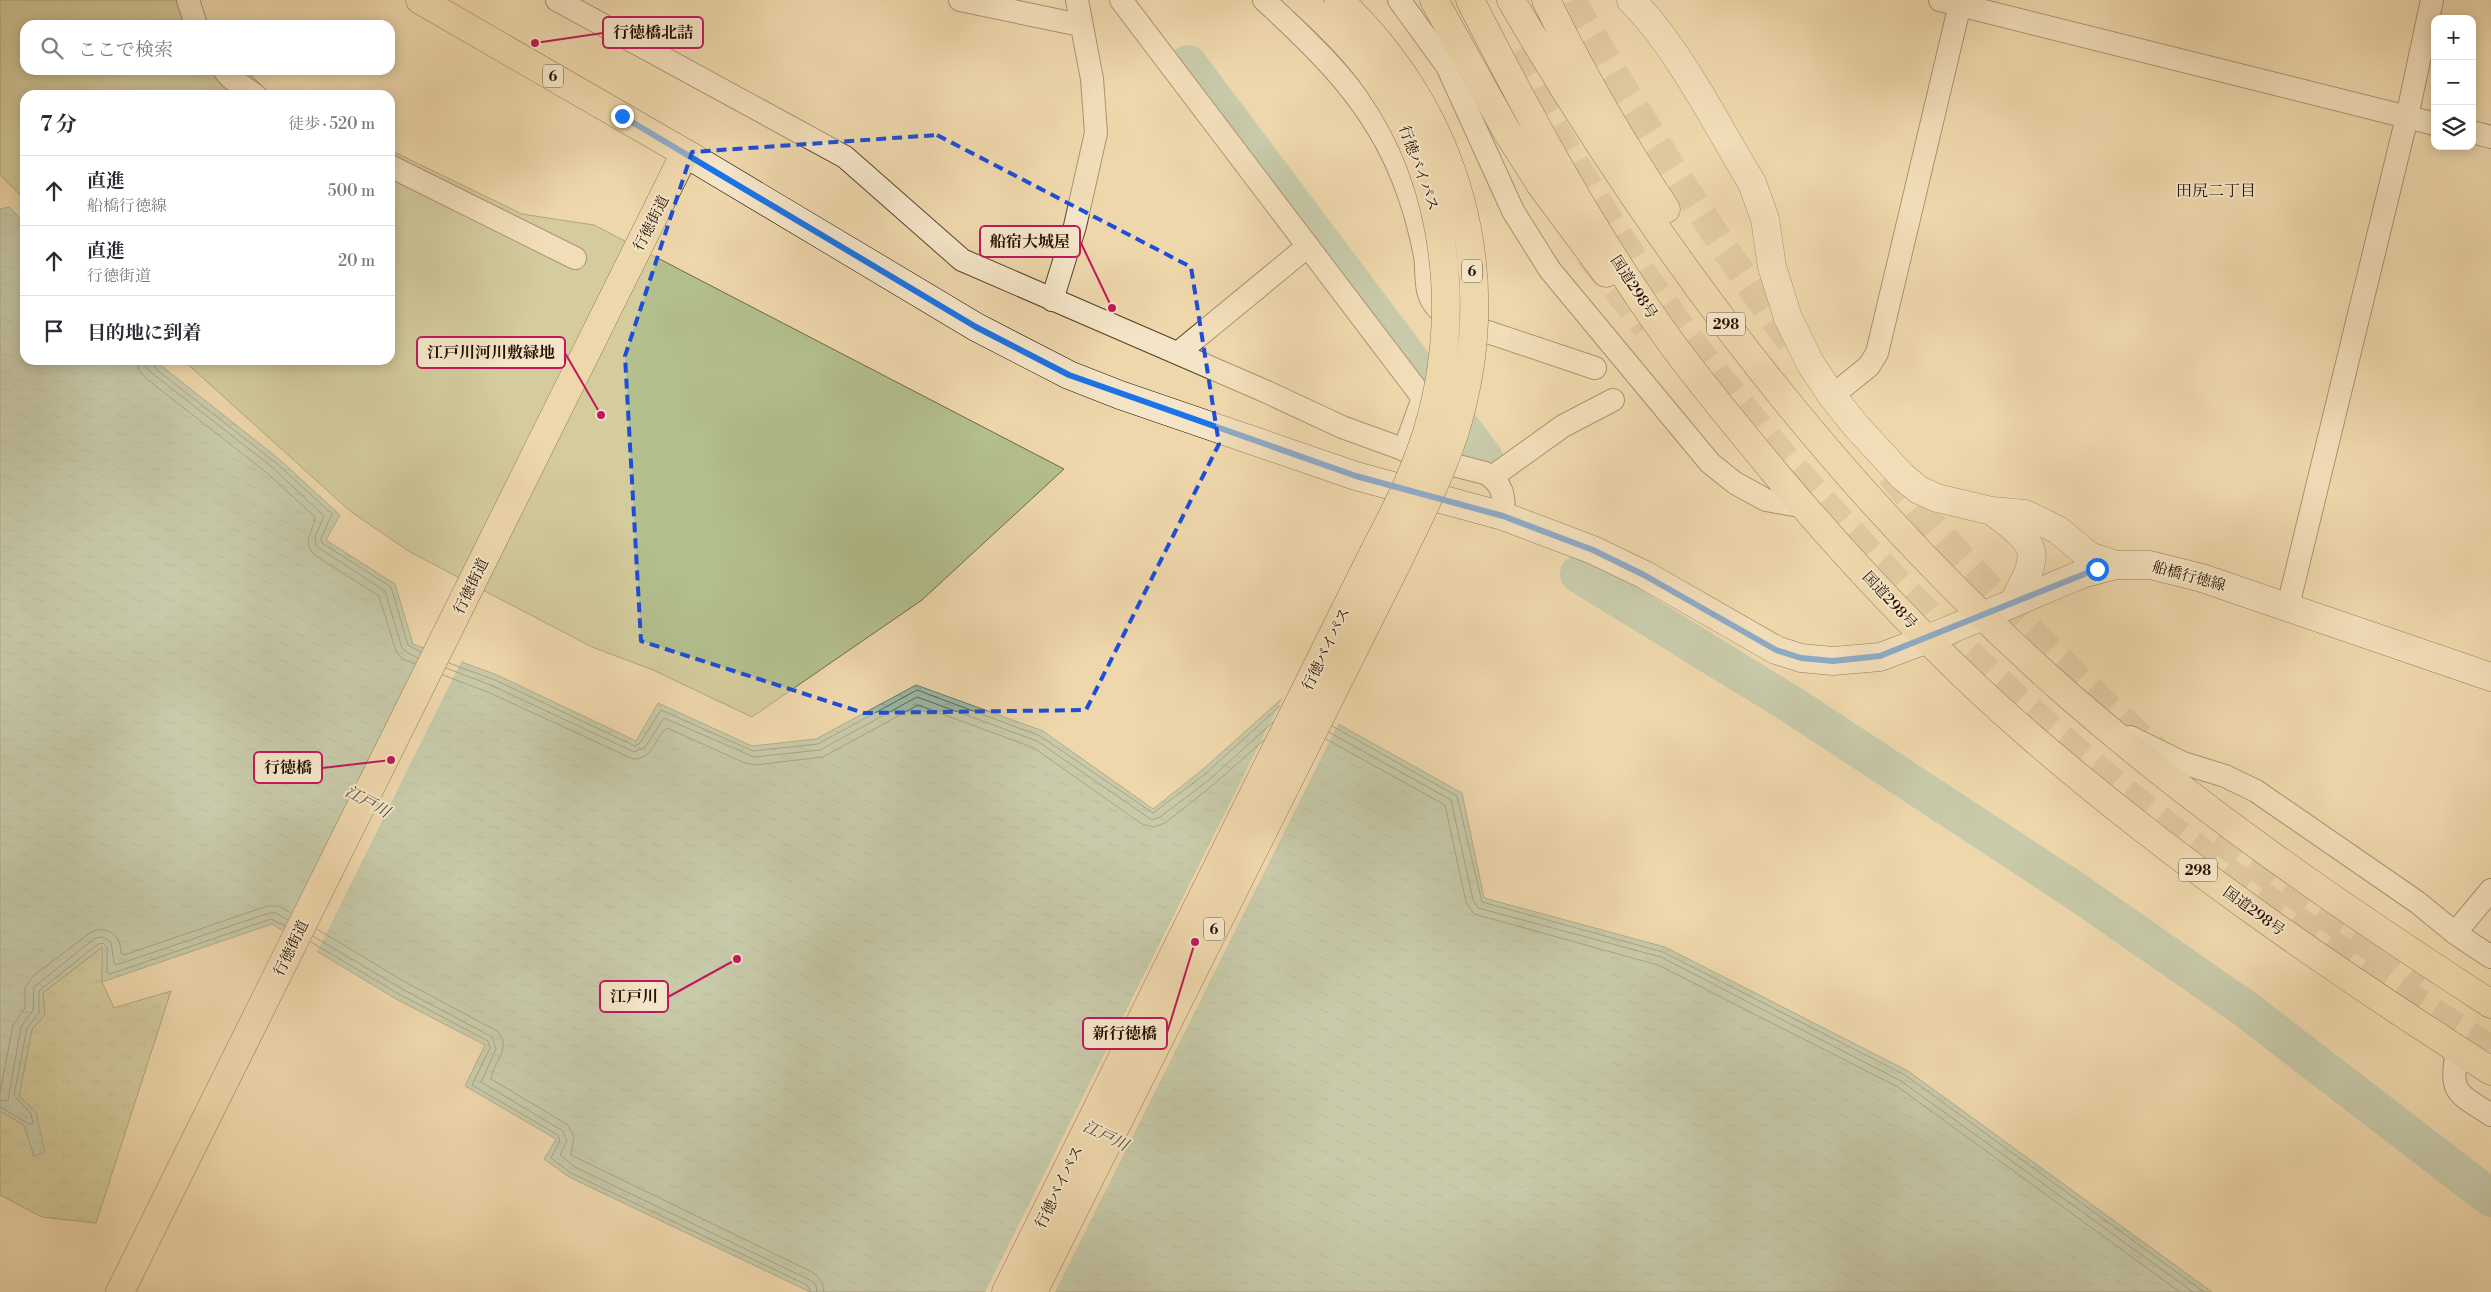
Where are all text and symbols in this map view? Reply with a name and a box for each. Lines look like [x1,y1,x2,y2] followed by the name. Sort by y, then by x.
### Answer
[2431,15,2476,150] map controls
[2431,15,2476,60] button: +
[603,17,703,48] callout: 行徳橋北詰
[20,20,395,75] search box
[613,23,693,43] text: 行徳橋北詰
[38,34,66,62] icon: search
[78,38,173,62] text: ここで検索
[2431,60,2476,105] button: −
[543,64,563,88] road number: 6
[611,105,634,128] route end
[2431,105,2476,150] button: layers
[40,112,77,138] text: 7 分
[288,114,375,134] text: 徒歩 · 520 m
[1394,123,1443,214] street label: 行徳バイパス
[87,169,125,193] text: 直進
[40,177,68,205] icon: ahead
[328,181,375,201] text: 500 m
[2176,181,2256,201] district label: 田尻二丁目
[629,192,674,254] street label: 行徳街道
[87,196,167,216] text: 船橋行徳線
[980,226,1080,257] callout: 船宿大城屋
[990,232,1070,252] text: 船宿大城屋
[87,239,125,263] text: 直進
[40,247,68,275] icon: ahead
[338,251,375,271] text: 20 m
[1606,252,1661,323] street label: 国道298号
[1462,260,1482,282] road number: 6
[87,266,151,286] text: 行徳街道
[1707,312,1745,336] road number: 298
[40,317,68,345] icon: arrive
[87,321,201,345] text: 目的地に到着
[417,337,565,368] callout: 江戸川河川敷緑地
[427,343,555,363] text: 江戸川河川敷緑地
[450,555,493,617] street label: 行徳街道
[2086,558,2109,581] route start
[2150,558,2228,595] street label: 船橋行徳線
[1858,568,1921,633] street label: 国道298号
[1298,605,1355,694] street label: 行徳バイパス
[254,752,322,783] callout: 行徳橋
[264,758,312,778] text: 行徳橋
[342,781,395,823] water label: 江戸川
[2179,858,2217,882] road number: 298
[2219,883,2288,940] street label: 国道298号
[270,917,313,979] street label: 行徳街道
[1204,918,1224,941] road number: 6
[600,981,668,1012] callout: 江戸川
[610,987,658,1007] text: 江戸川
[1083,1018,1167,1049] callout: 新行徳橋
[1092,1024,1157,1044] text: 新行徳橋
[1080,1116,1133,1156] water label: 江戸川
[1031,1143,1088,1232] street label: 行徳バイパス

